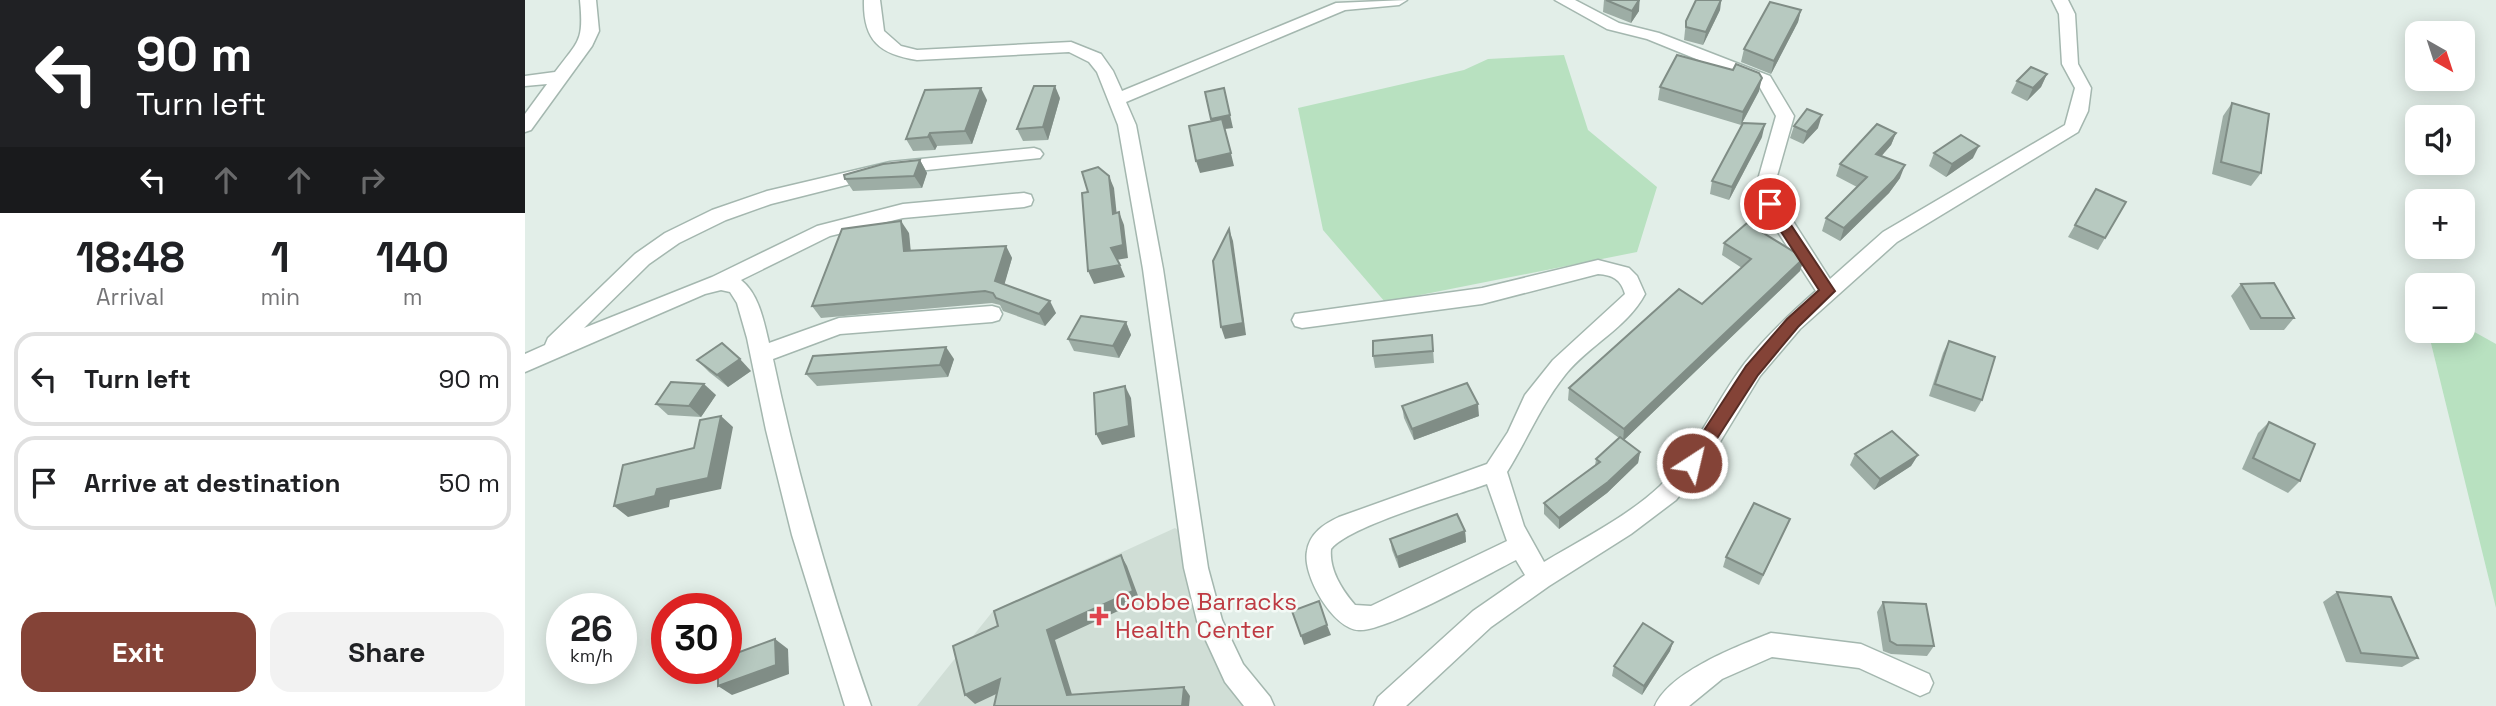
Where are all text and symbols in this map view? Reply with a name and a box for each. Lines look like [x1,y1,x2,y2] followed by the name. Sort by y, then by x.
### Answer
[2405,21,2475,91] north arrow
[2405,21,2475,343] map controls
[136,23,252,85] text: 90 m
[21,28,112,119] icon: left
[136,84,266,124] text: Turn left
[2405,105,2475,175] button: sound
[134,161,172,199] icon: left
[207,161,245,199] icon: ahead
[280,161,318,199] icon: ahead
[353,161,391,199] icon: right
[1740,174,1800,234] pin
[1751,185,1789,223] icon: arrive
[2405,189,2475,259] button: +
[76,231,185,284] text: 18:48
[271,231,290,284] text: 1
[376,231,449,284] text: 140
[2405,273,2475,343] button: −
[96,282,164,312] text: Arrival
[261,282,300,312] text: min
[403,282,422,312] text: m
[25,360,63,398] icon: left
[84,362,191,396] text: Turn left
[438,362,500,396] text: 90 m
[1655,426,1729,500] position arrow
[25,464,63,502] icon: arrive
[84,466,341,500] text: Arrive at destination
[439,466,500,500] text: 50 m
[1115,586,1297,645] place label: Cobbe Barracks Health Center
[651,593,742,684] speed limit sign: 30
[1089,606,1109,626] marker: Cobbe Barracks Health Center
[570,607,613,651] text: 26
[21,612,256,692] button: Exit
[270,612,504,692] button: Share
[570,644,613,667] text: km/h

